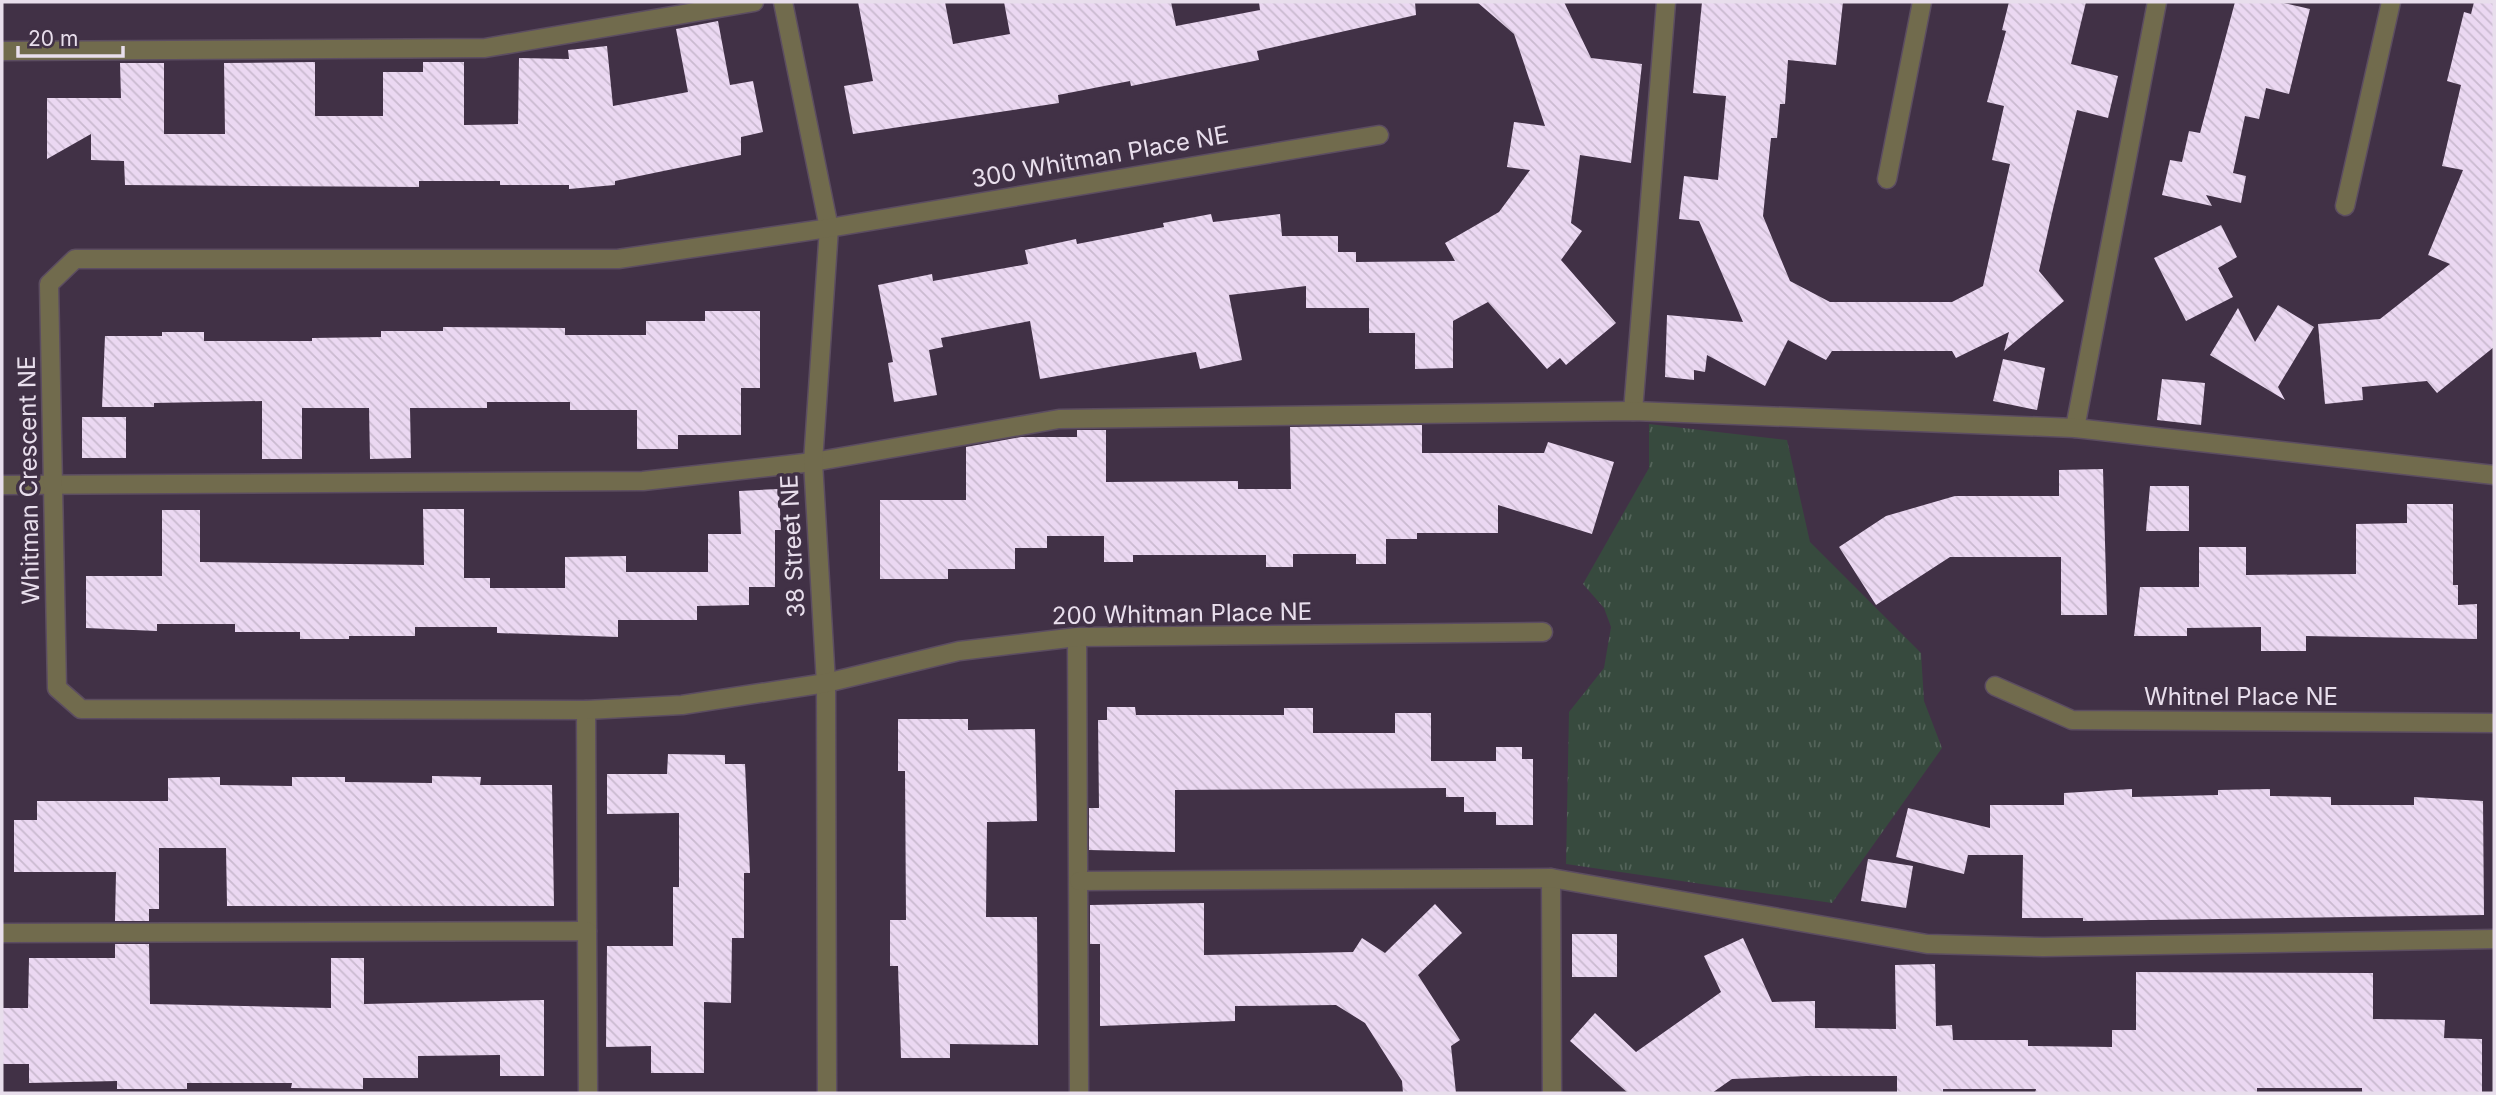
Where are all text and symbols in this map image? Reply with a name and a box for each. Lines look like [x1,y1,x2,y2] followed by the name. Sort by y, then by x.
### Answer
[18,14,122,58] scale bar
[28,26,78,51] text: 20 m
[969,120,1231,193] street label: 300 Whitman Place NE
[12,355,45,605] street label: Whitman Crescent NE
[774,474,811,618] street label: 38 Street NE
[1052,597,1312,630] street label: 200 Whitman Place NE
[2144,682,2338,711] street label: Whitnel Place NE

